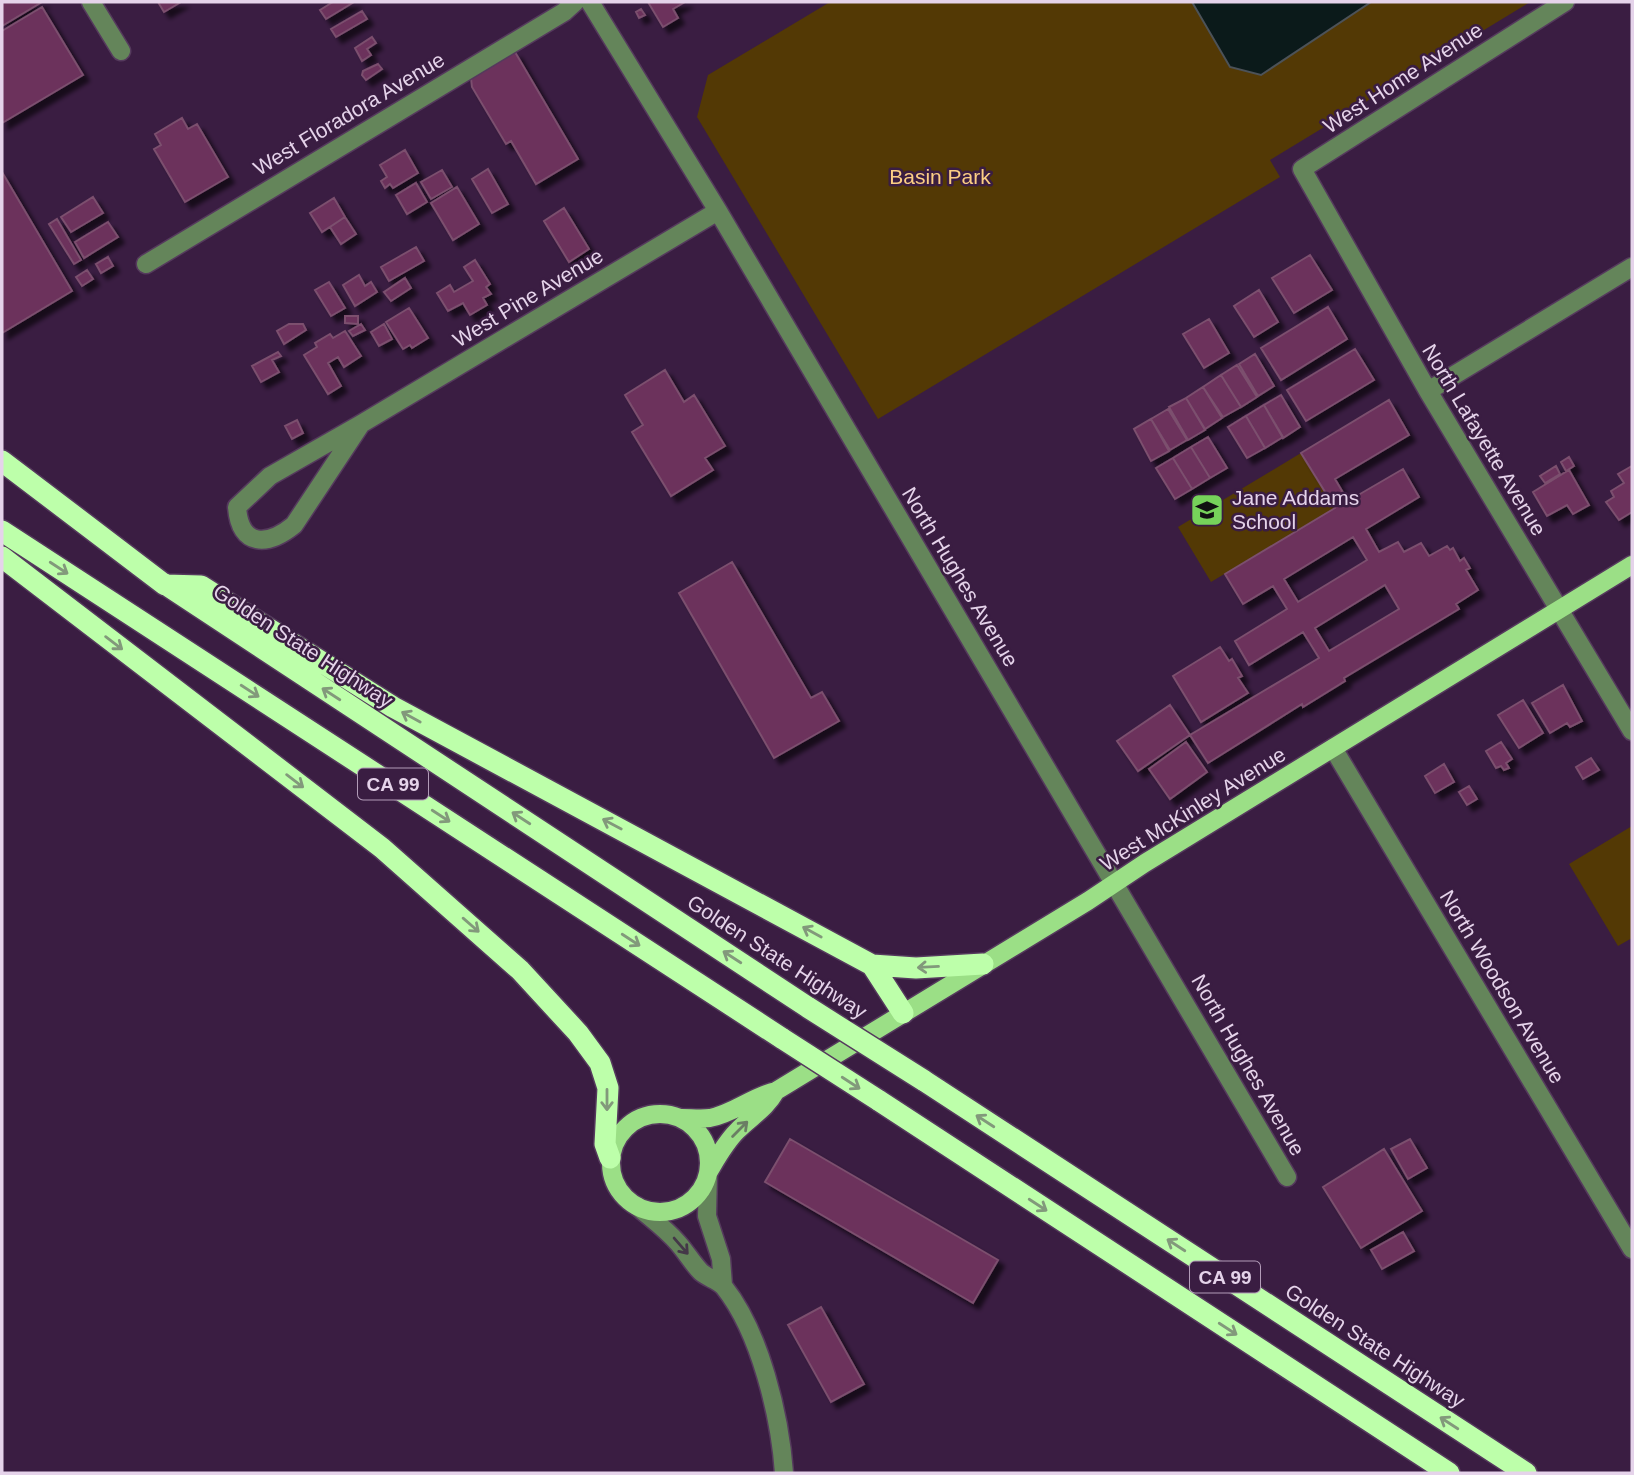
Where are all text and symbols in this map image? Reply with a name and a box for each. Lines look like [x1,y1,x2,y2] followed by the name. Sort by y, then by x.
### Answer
[1319,18,1486,138] street label: West Home Avenue
[249,47,448,180] street label: West Floradora Avenue
[889,165,991,188] park label: Basin Park
[449,244,607,351] street label: West Pine Avenue
[1418,340,1551,540] street label: North Lafayette Avenue
[898,483,1023,671] street label: North Hughes Avenue
[1232,486,1359,533] place label: Jane Addams School
[1188,491,1226,529] school or university icon: Jane Addams School
[49,560,68,575] one-way arrow
[209,579,398,712] street label: Golden State Highway
[105,635,124,650] one-way arrow
[240,684,259,699] one-way arrow
[322,686,341,701] one-way arrow
[402,710,422,724] one-way arrow
[1096,742,1290,875] street label: West McKinley Avenue
[358,768,428,800] road number: CA 99
[285,774,304,789] one-way arrow
[430,809,450,823] one-way arrow
[512,811,532,825] one-way arrow
[602,817,623,830] one-way arrow
[1436,886,1569,1087] street label: North Woodson Avenue
[683,890,872,1023] street label: Golden State Highway
[462,917,480,933] one-way arrow
[803,925,823,939] one-way arrow
[621,933,641,947] one-way arrow
[723,950,742,964] one-way arrow
[917,961,939,974] one-way arrow
[1187,970,1310,1159] street label: North Hughes Avenue
[841,1076,860,1090] one-way arrow
[600,1088,614,1111] one-way arrow
[976,1114,995,1128] one-way arrow
[731,1121,748,1138] one-way arrow
[1027,1198,1047,1212] one-way arrow
[673,1237,689,1255] one-way arrow
[1167,1238,1186,1252] one-way arrow
[1190,1261,1260,1292] road number: CA 99
[1281,1279,1470,1412] street label: Golden State Highway
[1218,1322,1237,1336] one-way arrow
[1439,1415,1459,1429] one-way arrow

